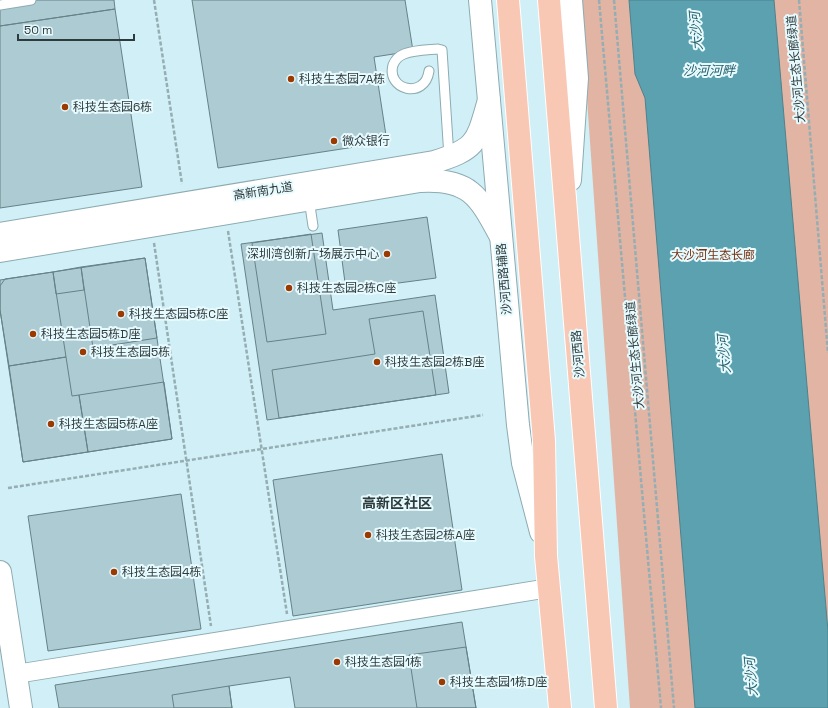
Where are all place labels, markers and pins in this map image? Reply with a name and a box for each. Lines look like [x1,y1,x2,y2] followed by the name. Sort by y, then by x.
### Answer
[299,71,385,87] place label: 科技生态园7A栋
[286,74,296,84] marker: 科技生态园7A栋
[73,99,152,115] place label: 科技生态园6栋
[60,102,70,112] marker: 科技生态园6栋
[342,133,390,149] place label: 微众银行
[329,136,339,146] marker: 微众银行
[247,246,379,262] place label: 深圳湾创新广场展示中心
[382,249,392,259] marker: 深圳湾创新广场展示中心
[297,280,396,296] place label: 科技生态园2栋C座
[284,283,294,293] marker: 科技生态园2栋C座
[129,306,228,322] place label: 科技生态园5栋C座
[116,309,126,319] marker: 科技生态园5栋C座
[41,326,140,342] place label: 科技生态园5栋D座
[28,329,38,339] marker: 科技生态园5栋D座
[91,344,170,360] place label: 科技生态园5栋
[78,347,88,357] marker: 科技生态园5栋
[385,354,484,370] place label: 科技生态园2栋B座
[372,357,382,367] marker: 科技生态园2栋B座
[59,416,158,432] place label: 科技生态园5栋A座
[46,419,56,429] marker: 科技生态园5栋A座
[376,527,475,543] place label: 科技生态园2栋A座
[363,530,373,540] marker: 科技生态园2栋A座
[122,564,202,580] place label: 科技生态园4栋
[109,567,119,577] marker: 科技生态园4栋
[345,654,422,670] place label: 科技生态园1栋
[332,657,342,667] marker: 科技生态园1栋
[450,674,547,690] place label: 科技生态园1栋D座
[437,677,447,687] marker: 科技生态园1栋D座

